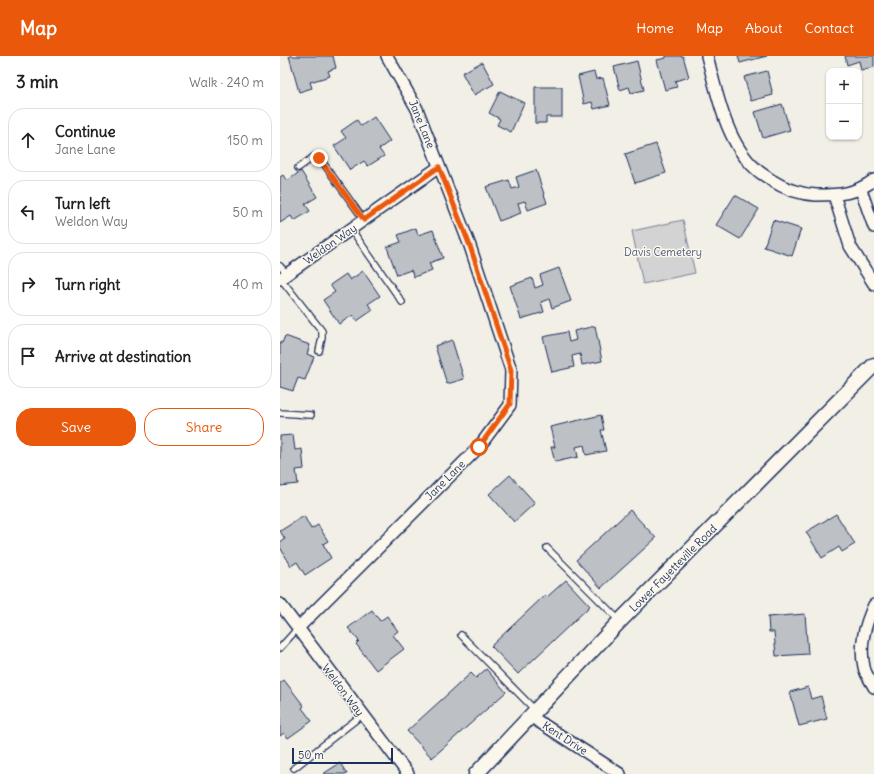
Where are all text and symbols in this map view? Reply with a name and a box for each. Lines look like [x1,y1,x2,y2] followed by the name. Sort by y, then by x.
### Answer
[20,16,57,40] text: Map
[636,19,674,37] text: Home
[696,19,723,37] text: Map
[745,19,783,37] text: About
[805,19,854,37] text: Contact
[826,68,862,140] map controls
[826,68,862,104] button: +
[16,71,58,93] text: 3 min
[189,74,264,91] text: Walk · 240 m
[406,98,438,150] street label: Jane Lane
[826,104,862,140] button: −
[55,122,116,141] text: Continue
[17,129,39,151] icon: ahead
[227,132,263,149] text: 150 m
[55,141,116,158] text: Jane Lane
[310,149,328,167] route end
[55,194,110,213] text: Turn left
[17,201,39,223] icon: left
[232,204,263,221] text: 50 m
[55,213,128,230] text: Weldon Way
[301,221,359,267] street label: Weldon Way
[624,245,702,259] park label: Davis Cemetery
[17,273,39,295] icon: right
[55,275,120,294] text: Turn right
[232,276,263,293] text: 40 m
[17,345,39,367] icon: arrive
[55,347,191,366] text: Arrive at destination
[16,408,136,446] button: Save
[144,408,264,446] button: Share
[470,438,488,456] route start
[422,457,468,503] street label: Jane Lane
[626,521,720,615] street label: Lower Fayetteville Road
[319,661,367,719] street label: Weldon Way
[540,718,590,758] street label: Kent Drive
[292,746,393,765] scale bar
[298,748,324,762] text: 50 m

